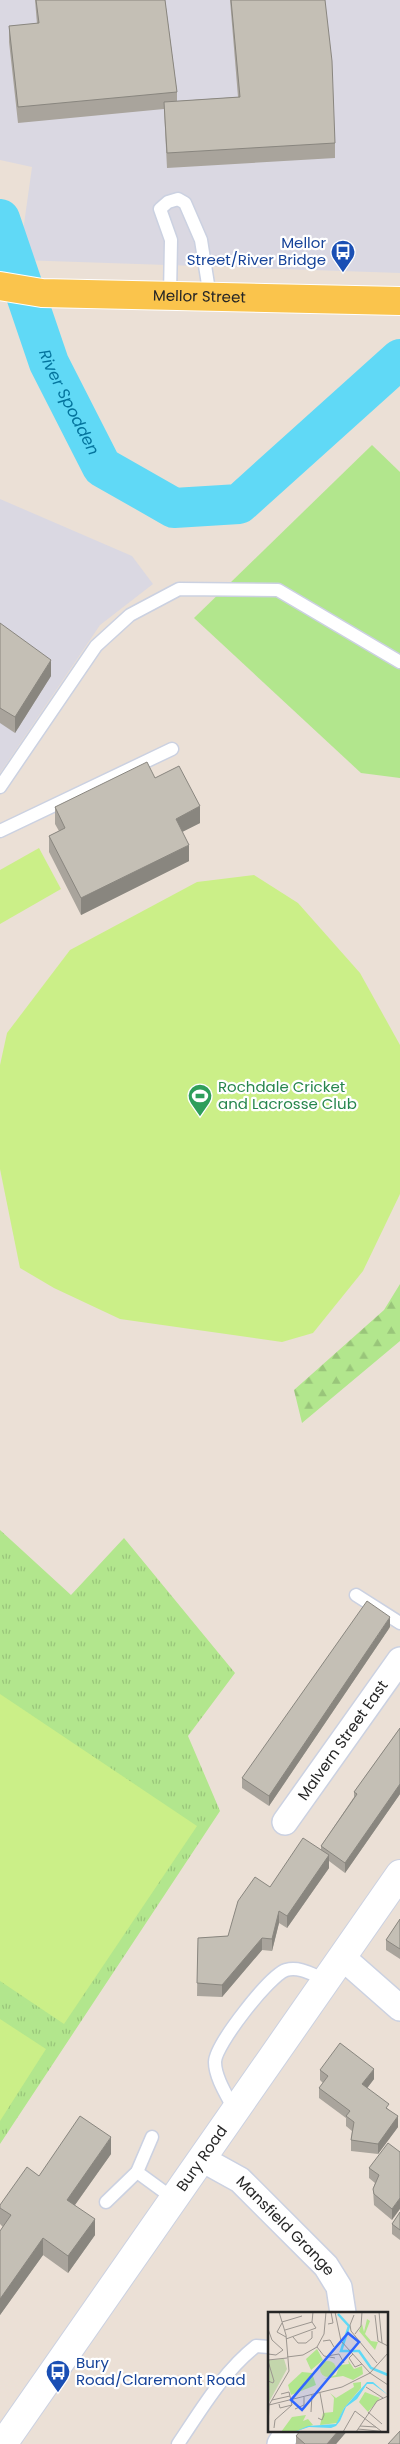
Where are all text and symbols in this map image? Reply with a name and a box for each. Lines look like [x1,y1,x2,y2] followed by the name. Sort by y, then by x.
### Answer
[187,232,326,270] place label: Mellor Street/River Bridge
[330,239,356,273] bus stop icon: Mellor Street/River Bridge
[153,284,246,308] street label: Mellor Street
[33,346,105,459] water label: River Spodden
[218,1076,357,1114] place label: Rochdale Cricket and Lacrosse Club
[187,1083,213,1117] sports icon: Rochdale Cricket and Lacrosse Club
[293,1676,392,1805] street label: Malvern Street East
[171,2121,232,2195] street label: Bury Road
[232,2171,340,2279] street label: Mansfield Grange
[268,2312,388,2432] inset map
[76,2352,246,2390] place label: Bury Road/Claremont Road
[45,2359,71,2393] bus stop icon: Bury Road/Claremont Road

